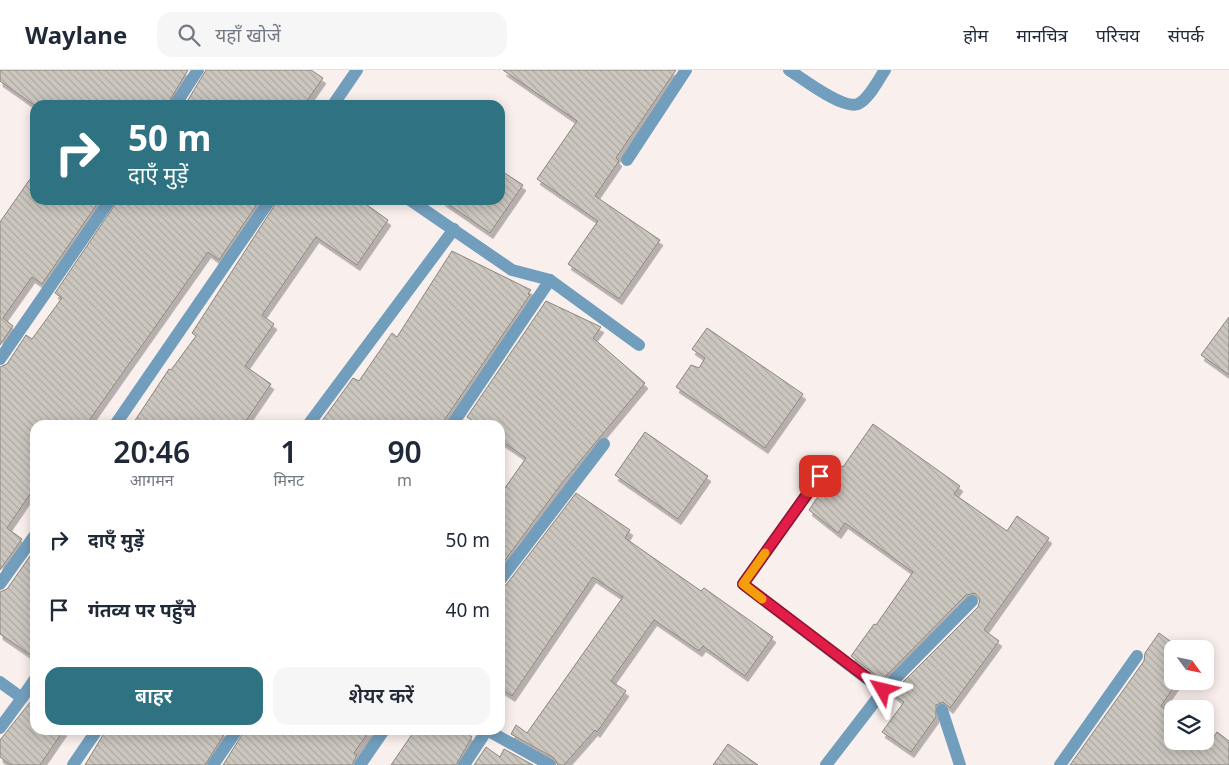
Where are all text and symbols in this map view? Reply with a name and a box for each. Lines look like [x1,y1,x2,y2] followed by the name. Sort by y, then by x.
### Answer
[157,12,507,57] search box
[25,18,127,51] text: Waylane
[175,21,203,49] icon: search
[215,22,281,48] text: यहाँ खोजें
[963,23,988,47] text: होम
[1016,23,1068,47] text: मानचित्र
[1096,23,1140,47] text: परिचय
[1168,23,1204,47] text: संपर्क
[128,114,211,161] text: 50 m
[45,120,110,185] icon: right
[128,159,188,189] text: दाएँ मुड़ें
[113,431,190,472] text: 20:46
[280,431,297,472] text: 1
[387,431,422,472] text: 90
[799,455,841,497] pin
[806,462,834,490] icon: arrive
[130,469,174,491] text: आगमन
[273,469,304,491] text: मिनट
[397,469,412,491] text: m
[45,526,73,554] icon: right
[88,527,144,553] text: दाएँ मुड़ें
[446,527,490,553] text: 50 m
[45,596,73,624] icon: arrive
[88,597,196,623] text: गंतव्य पर पहुँचे
[446,597,490,623] text: 40 m
[1164,640,1214,690] north arrow
[1164,640,1214,750] map controls
[856,663,908,715] position arrow
[45,667,263,725] button: बाहर
[273,667,490,725] button: शेयर करें
[1164,700,1214,750] button: layers

